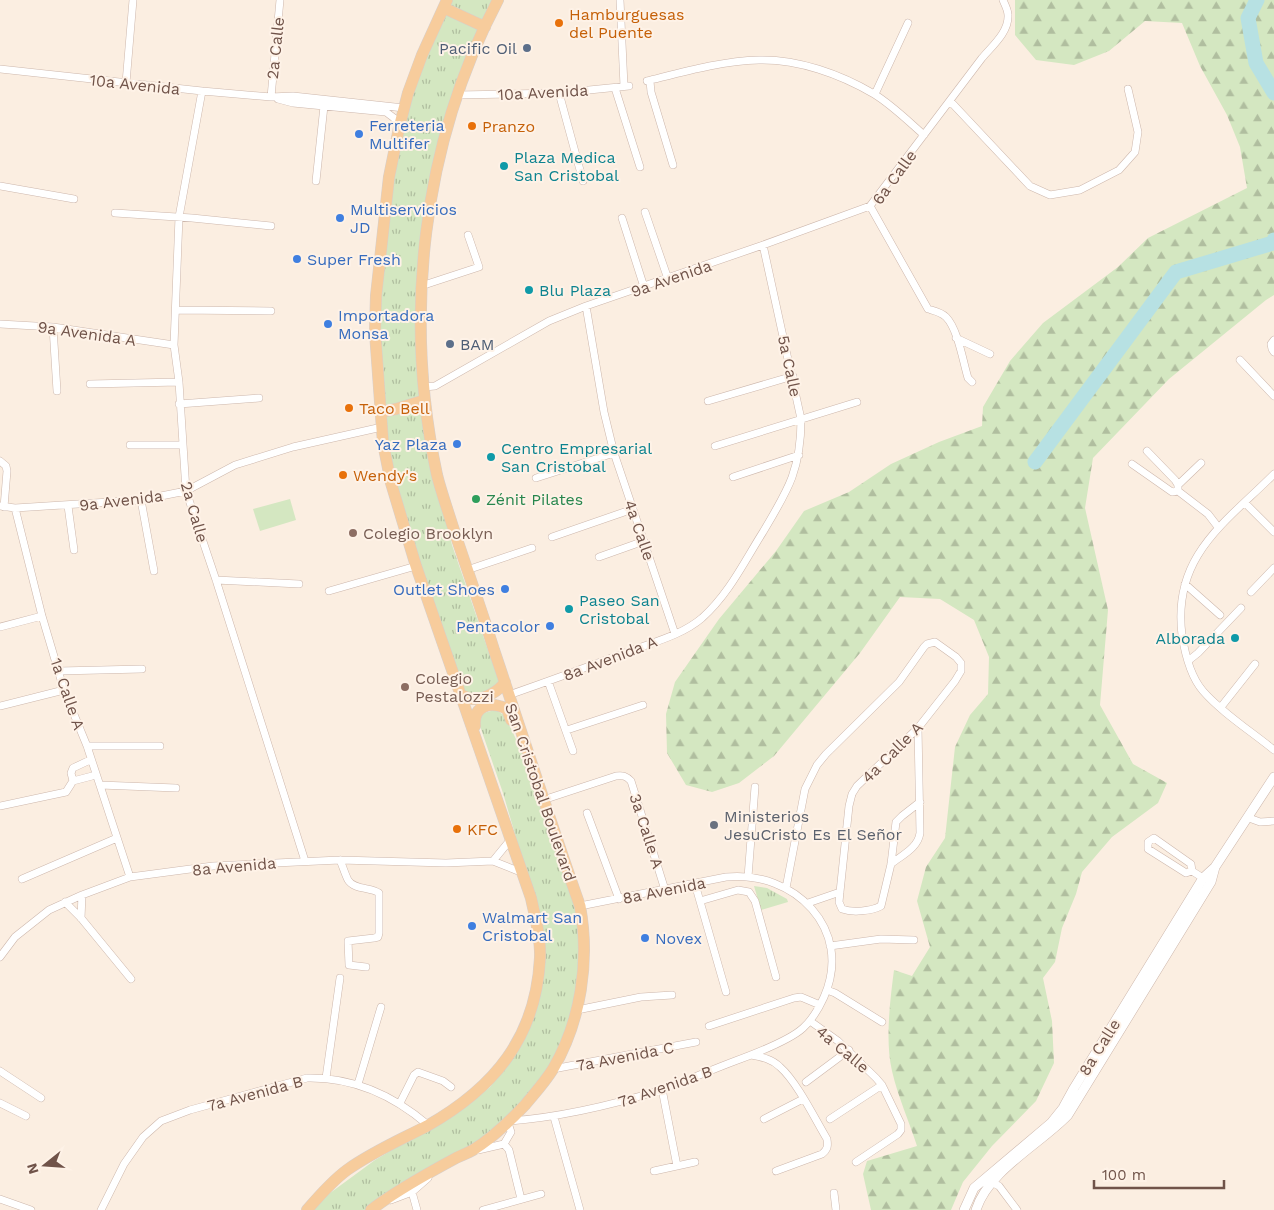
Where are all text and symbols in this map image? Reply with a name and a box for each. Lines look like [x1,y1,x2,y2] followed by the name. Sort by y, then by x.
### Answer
[569,5,685,42] place label: Hamburguesas del Puente
[263,16,288,80] street label: 2a Calle
[553,17,565,29] marker: Hamburguesas del Puente
[439,39,517,58] place label: Pacific Oil
[521,42,533,54] marker: Pacific Oil
[89,70,181,99] street label: 10a Avenida
[497,81,589,104] street label: 10a Avenida
[369,116,445,153] place label: Ferreteria Multifer
[482,117,535,136] place label: Pranzo
[466,120,478,132] marker: Pranzo
[353,128,365,140] marker: Ferreteria Multifer
[868,146,921,208] street label: 6a Calle
[514,148,619,185] place label: Plaza Medica San Cristobal
[498,160,510,172] marker: Plaza Medica San Cristobal
[350,200,457,237] place label: Multiservicios JD
[334,212,346,224] marker: Multiservicios JD
[307,250,401,269] place label: Super Fresh
[291,253,303,265] marker: Super Fresh
[628,256,714,301] street label: 9a Avenida
[539,281,611,300] place label: Blu Plaza
[523,284,535,296] marker: Blu Plaza
[338,306,434,343] place label: Importadora Monsa
[36,317,138,350] street label: 9a Avenida A
[322,318,334,330] marker: Importadora Monsa
[774,334,805,399] street label: 5a Calle
[460,335,495,354] place label: BAM
[444,338,456,350] marker: BAM
[359,399,430,418] place label: Taco Bell
[343,402,355,414] marker: Taco Bell
[375,435,447,454] place label: Yaz Plaza
[451,438,463,450] marker: Yaz Plaza
[501,439,652,476] place label: Centro Empresarial San Cristobal
[485,451,497,463] marker: Centro Empresarial San Cristobal
[353,466,417,485] place label: Wendy's
[337,469,349,481] marker: Wendy's
[177,479,212,545] street label: 2a Calle
[78,486,164,515] street label: 9a Avenida
[486,490,583,509] place label: Zénit Pilates
[470,493,482,505] marker: Zénit Pilates
[620,497,659,563] street label: 4a Calle
[363,524,493,543] place label: Colegio Brooklyn
[347,527,359,539] marker: Colegio Brooklyn
[393,580,495,599] place label: Outlet Shoes
[499,583,511,595] marker: Outlet Shoes
[579,591,660,628] place label: Paseo San Cristobal
[563,603,575,615] marker: Paseo San Cristobal
[456,617,540,636] place label: Pentacolor
[544,620,556,632] marker: Pentacolor
[1155,629,1225,648] place label: Alborada
[560,632,660,685] street label: 8a Avenida A
[1229,632,1241,644] marker: Alborada
[46,656,89,733] street label: 1a Calle A
[415,669,494,706] place label: Colegio Pestalozzi
[399,681,411,693] marker: Colegio Pestalozzi
[501,701,580,884] street label: San Cristobal Boulevard
[858,718,927,787] street label: 4a Calle A
[625,791,668,872] street label: 3a Calle A
[724,807,902,844] place label: Ministerios JesuCristo Es El Señor
[708,819,720,831] marker: Ministerios JesuCristo Es El Señor
[467,820,498,839] place label: KFC
[451,823,463,835] marker: KFC
[191,853,277,880] street label: 8a Avenida
[621,873,707,908] street label: 8a Avenida
[482,908,582,945] place label: Walmart San Cristobal
[466,920,478,932] marker: Walmart San Cristobal
[655,929,702,948] place label: Novex
[639,932,651,944] marker: Novex
[1075,1015,1124,1079] street label: 8a Calle
[812,1022,873,1077] street label: 4a Calle
[575,1038,675,1075] street label: 7a Avenida C
[616,1061,715,1111] street label: 7a Avenida B
[205,1072,305,1115] street label: 7a Avenida B
[20,1140,70,1190] north arrow
[1094,1158,1224,1190] scale bar
[23,1162,42,1176] text: N
[1102,1166,1146,1184] text: 100 m

